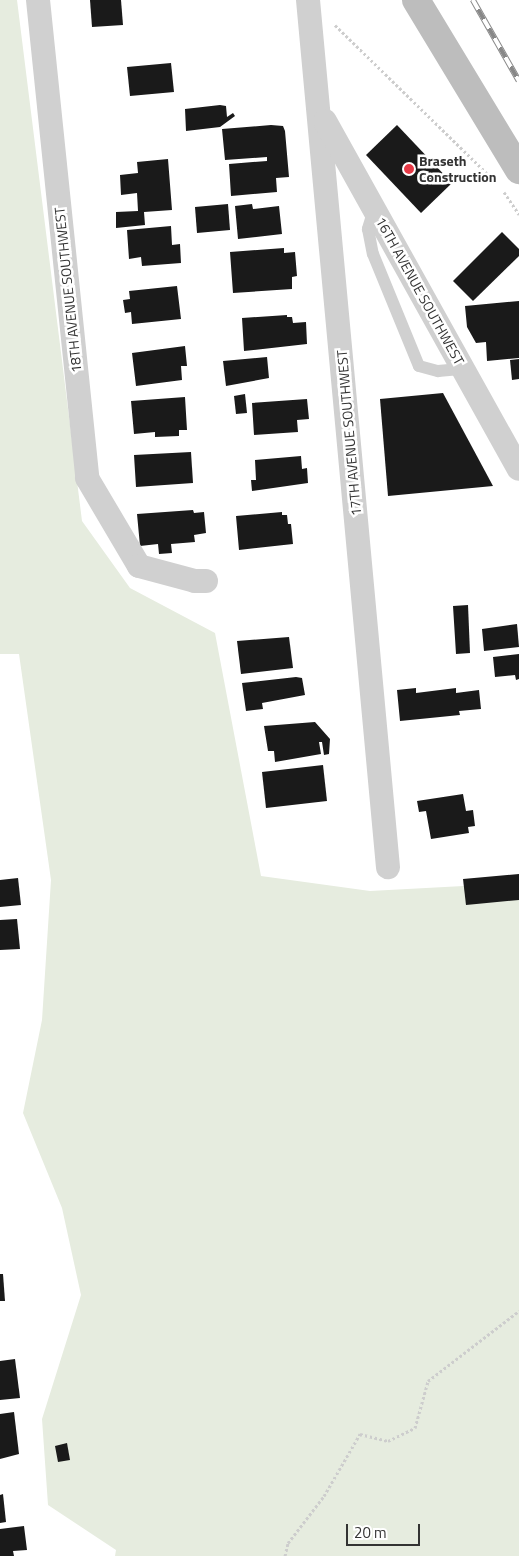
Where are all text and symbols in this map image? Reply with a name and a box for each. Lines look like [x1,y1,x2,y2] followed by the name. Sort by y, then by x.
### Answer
[419,153,496,186] place label: Braseth Construction
[403,163,415,175] marker: Braseth Construction
[51,206,85,374] street label: 18TH AVENUE SOUTHWEST
[372,214,468,368] street label: 16TH AVENUE SOUTHWEST
[333,349,365,517] street label: 17TH AVENUE SOUTHWEST
[349,1514,423,1546] scale bar
[354,1521,387,1544] text: 20 m

